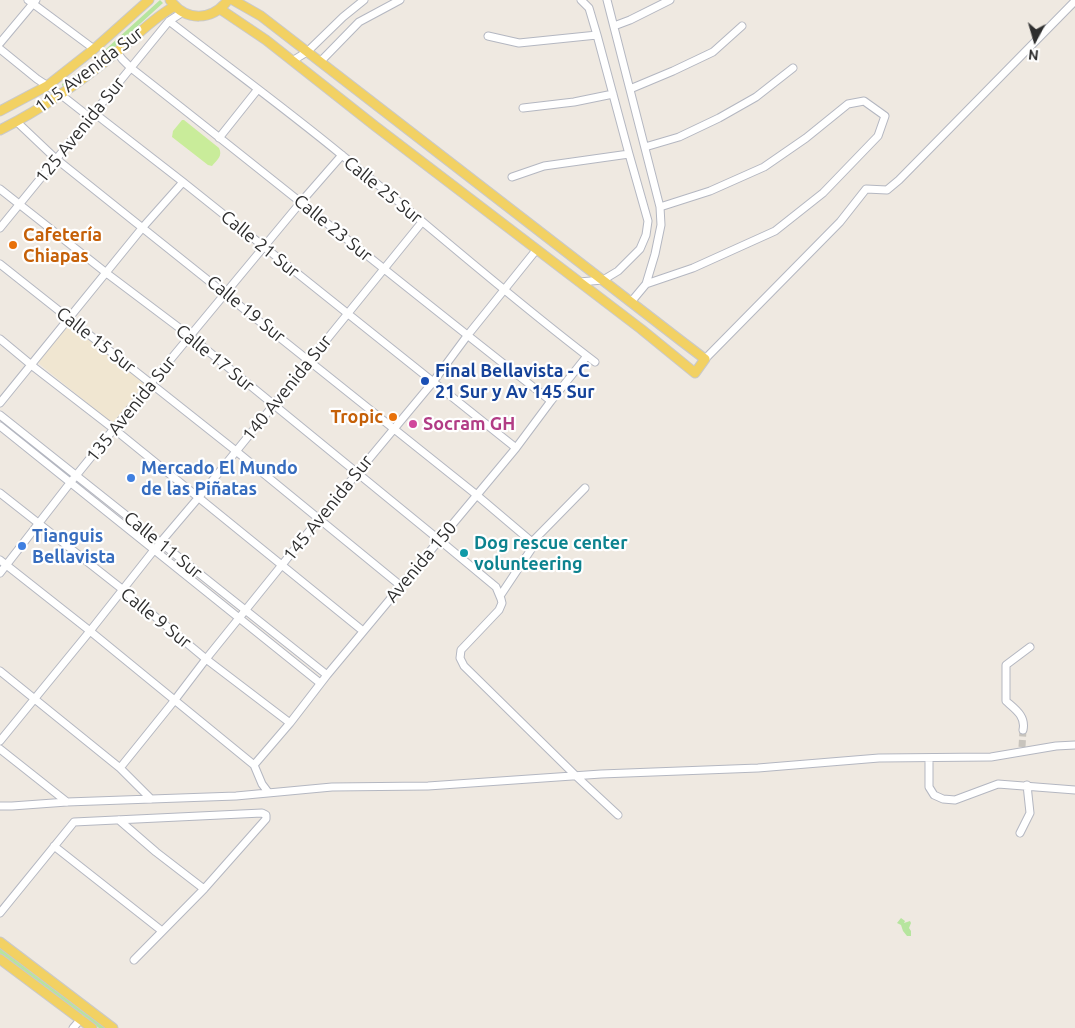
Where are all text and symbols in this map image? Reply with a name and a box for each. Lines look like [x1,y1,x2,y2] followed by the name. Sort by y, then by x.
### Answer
[1010,15,1060,65] north arrow
[31,22,147,118] street label: 115 Avenida Sur
[1027,46,1039,63] text: N
[31,73,129,187] street label: 125 Avenida Sur
[339,152,427,228] street label: Calle 25 Sur
[289,190,377,266] street label: Calle 23 Sur
[216,206,304,282] street label: Calle 21 Sur
[23,224,102,266] place label: Cafetería Chiapas
[7,239,19,251] marker: Cafetería Chiapas
[202,271,290,347] street label: Calle 19 Sur
[52,302,140,378] street label: Calle 15 Sur
[171,320,259,396] street label: Calle 17 Sur
[238,331,336,445] street label: 140 Avenida Sur
[82,352,180,466] street label: 135 Avenida Sur
[435,360,595,402] place label: Final Bellavista - C 21 Sur y Av 145 Sur
[419,375,431,387] marker: Final Bellavista - C 21 Sur y Av 145 Sur
[331,406,383,428] place label: Tropic
[387,411,399,423] marker: Tropic
[423,413,515,435] place label: Socram GH
[407,418,419,430] marker: Socram GH
[279,451,377,565] street label: 145 Avenida Sur
[141,457,298,499] place label: Mercado El Mundo de las Piñatas
[125,472,137,484] marker: Mercado El Mundo de las Piñatas
[119,507,207,583] street label: Calle 11 Sur
[381,517,461,607] street label: Avenida 150
[32,525,115,568] place label: Tianguis Bellavista
[474,532,628,574] place label: Dog rescue center volunteering
[16,540,28,552] marker: Tianguis Bellavista
[458,547,470,559] marker: Dog rescue center volunteering
[116,583,196,653] street label: Calle 9 Sur

